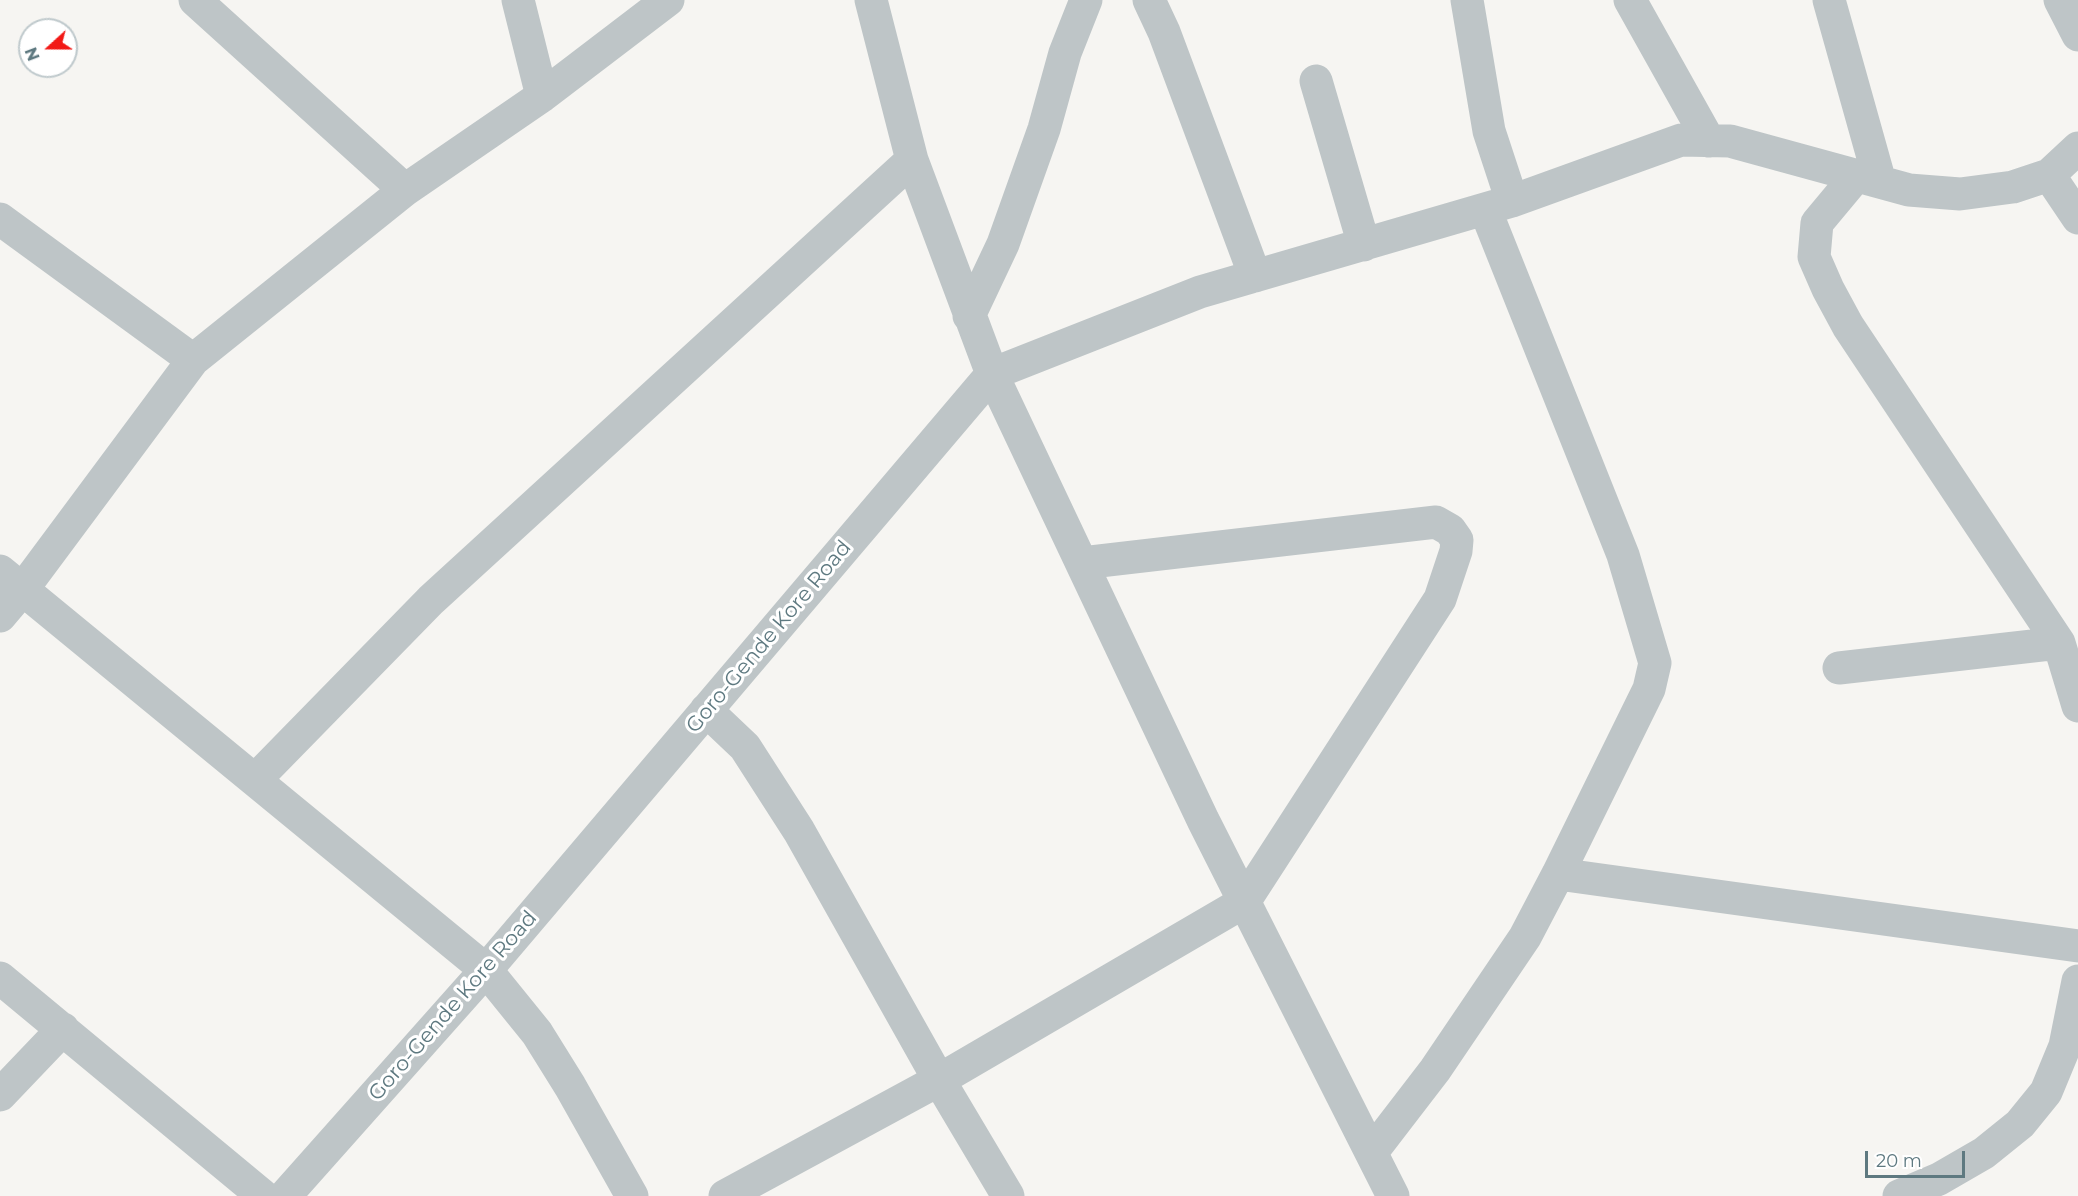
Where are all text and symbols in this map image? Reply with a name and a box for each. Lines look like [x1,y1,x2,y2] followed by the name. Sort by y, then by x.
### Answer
[18,18,78,78] north arrow
[21,44,44,63] text: N
[681,536,857,738] street label: Goro-Gende Kore Road
[364,906,542,1106] street label: Goro-Gende Kore Road
[1868,1139,1968,1177] scale bar
[1876,1150,1922,1172] text: 20 m

